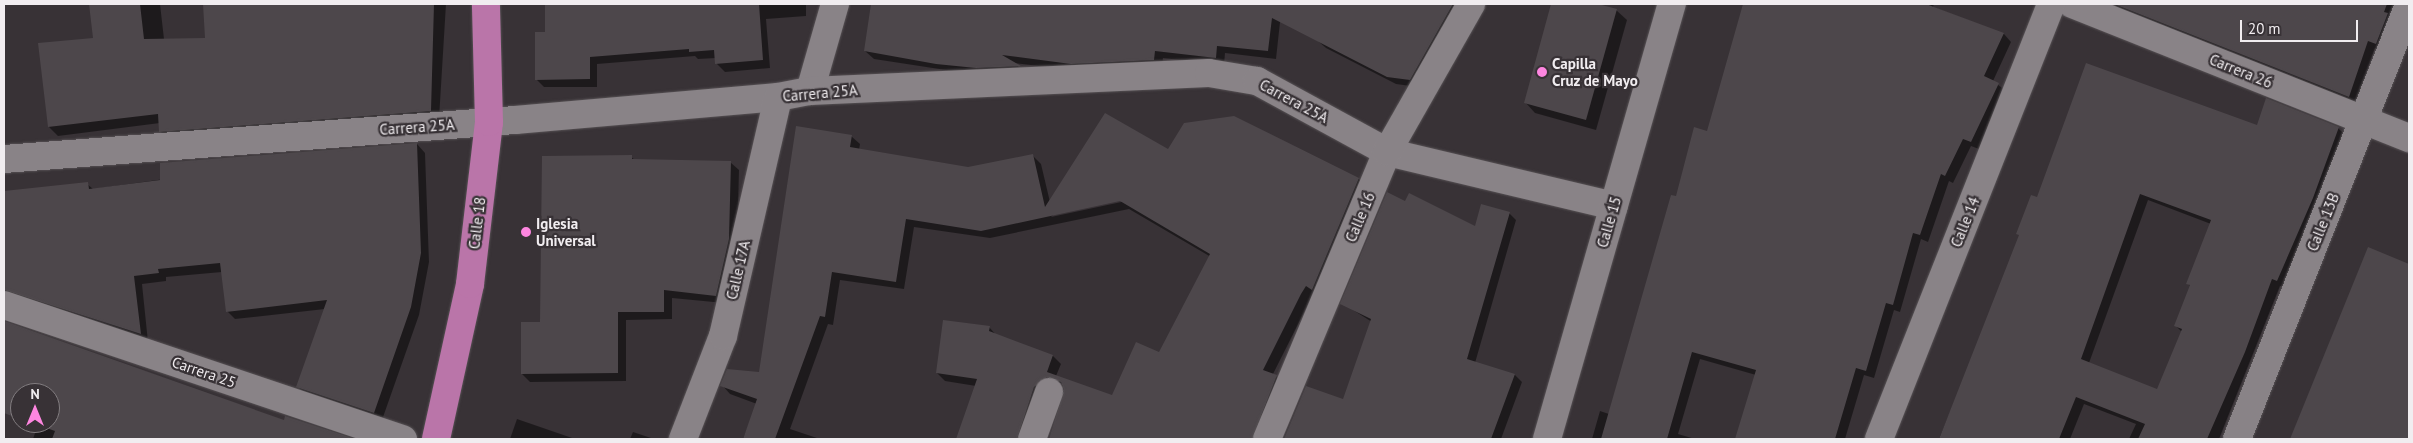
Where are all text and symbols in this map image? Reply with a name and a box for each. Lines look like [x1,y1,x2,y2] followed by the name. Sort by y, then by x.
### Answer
[2243,10,2360,42] scale bar
[2248,19,2281,38] text: 20 m
[2207,50,2275,92] street label: Carrera 26
[1552,54,1638,89] place label: Capilla Cruz de Mayo
[1536,66,1548,78] marker: Capilla Cruz de Mayo
[1257,75,1331,127] street label: Carrera 25A
[782,81,858,105] street label: Carrera 25A
[379,115,455,139] street label: Carrera 25A
[1341,189,1379,245] street label: Calle 16
[2303,190,2343,254] street label: Calle 13B
[1593,194,1625,250] street label: Calle 15
[1947,194,1983,250] street label: Calle 14
[465,196,489,250] street label: Calle 18
[536,214,596,249] place label: Iglesia Universal
[520,226,532,238] marker: Iglesia Universal
[722,239,754,301] street label: Calle 17A
[170,353,238,391] street label: Carrera 25
[10,383,60,433] north arrow
[30,385,40,403] text: N

